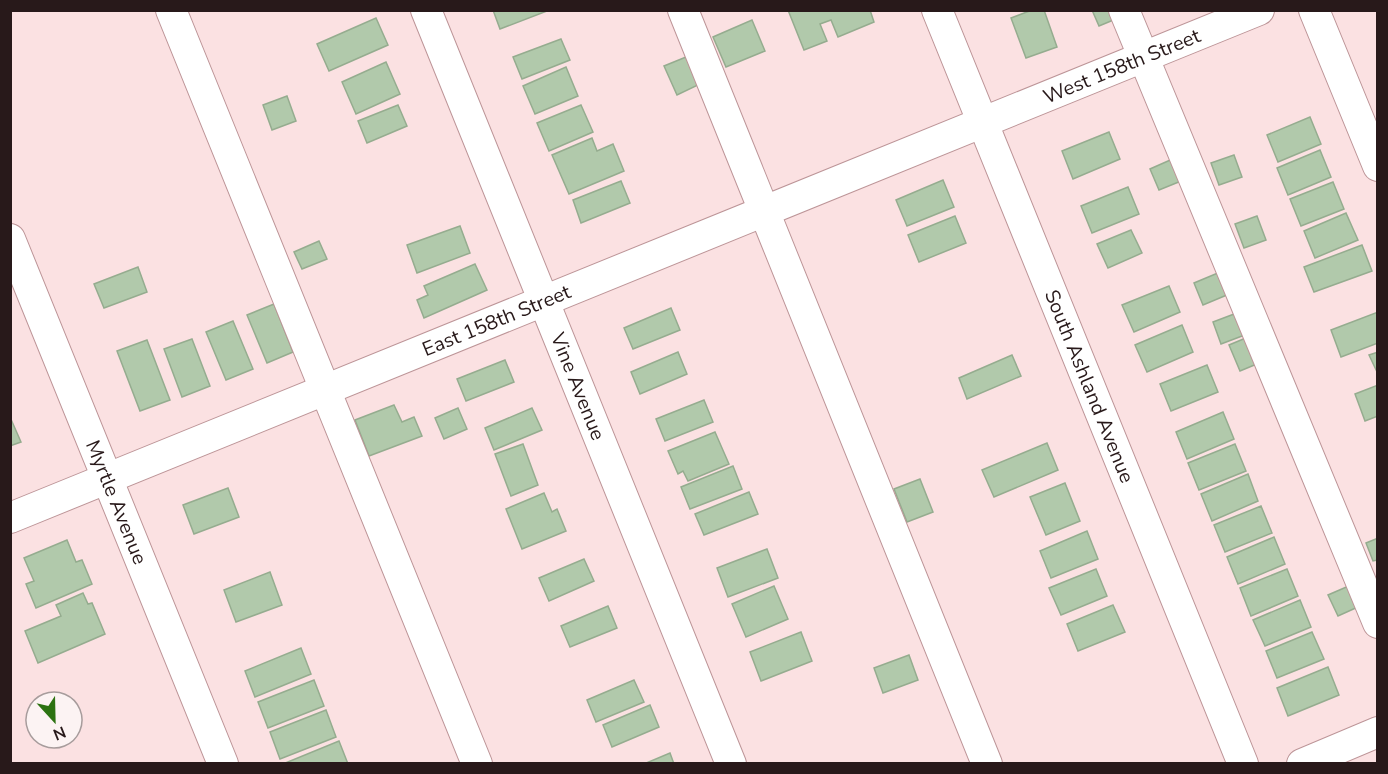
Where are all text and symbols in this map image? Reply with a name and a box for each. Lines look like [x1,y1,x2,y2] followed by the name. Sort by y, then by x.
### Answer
[1039,22,1205,110] street label: West 158th Street
[418,278,575,362] street label: East 158th Street
[1038,285,1141,487] street label: South Ashland Avenue
[544,328,612,444] street label: Vine Avenue
[79,436,154,568] street label: Myrtle Avenue
[24,690,84,750] north arrow
[50,721,69,745] text: N

